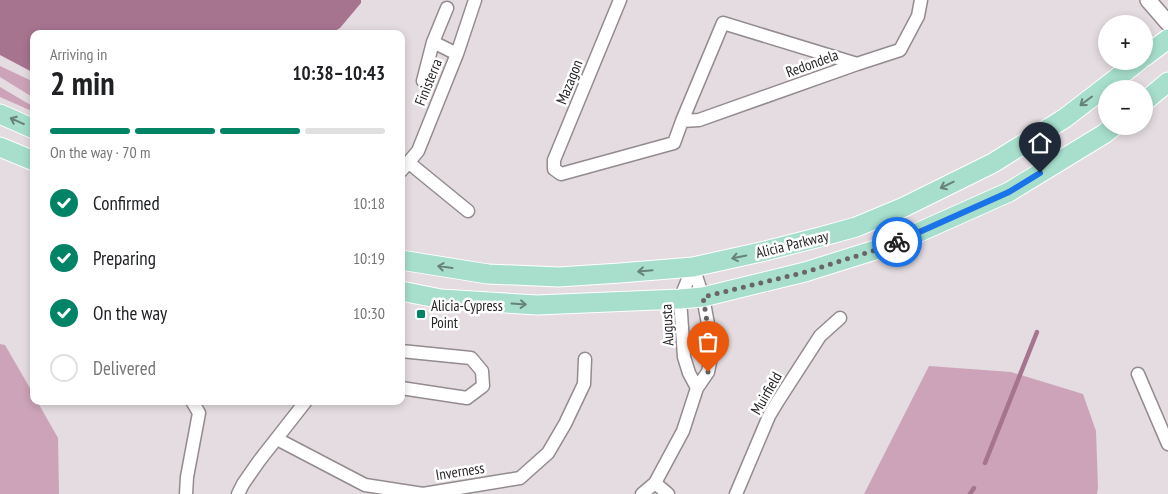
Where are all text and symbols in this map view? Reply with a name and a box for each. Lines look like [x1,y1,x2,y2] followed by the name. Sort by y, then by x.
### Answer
[1098,15,1153,135] map controls
[1098,15,1153,70] button: +
[50,44,107,64] text: Arriving in
[783,45,841,81] street label: Redondela
[410,56,446,108] street label: Finisterra
[551,57,587,107] street label: Mazagon
[292,61,385,85] text: 10:38–10:43
[50,62,115,104] text: 2 min
[1098,80,1153,135] button: −
[1080,96,1093,107] one-way arrow
[10,116,25,126] one-way arrow
[1019,122,1061,173] pin
[1026,129,1054,157] icon: home
[50,142,150,162] text: On the way · 70 m
[940,181,955,190] one-way arrow
[50,189,78,217] icon: check
[93,191,160,215] text: Confirmed
[353,193,385,213] text: 10:18
[872,217,922,267] courier
[754,226,831,262] street label: Alicia Parkway
[883,228,911,256] icon: bike
[50,244,78,272] icon: check
[93,246,156,270] text: Preparing
[353,248,385,268] text: 10:19
[732,253,748,262] one-way arrow
[437,262,453,272] one-way arrow
[637,266,653,276] one-way arrow
[431,296,503,332] place label: Alicia-Cypress Point
[50,299,78,327] icon: check
[511,300,527,309] one-way arrow
[93,301,167,325] text: On the way
[353,303,385,323] text: 10:30
[656,304,678,346] street label: Augusta
[415,308,427,320] marker: Alicia-Cypress Point
[687,321,729,372] pin
[694,328,722,356] icon: bag
[93,356,156,380] text: Delivered
[746,368,786,418] street label: Muirfield
[434,458,486,484] street label: Inverness

